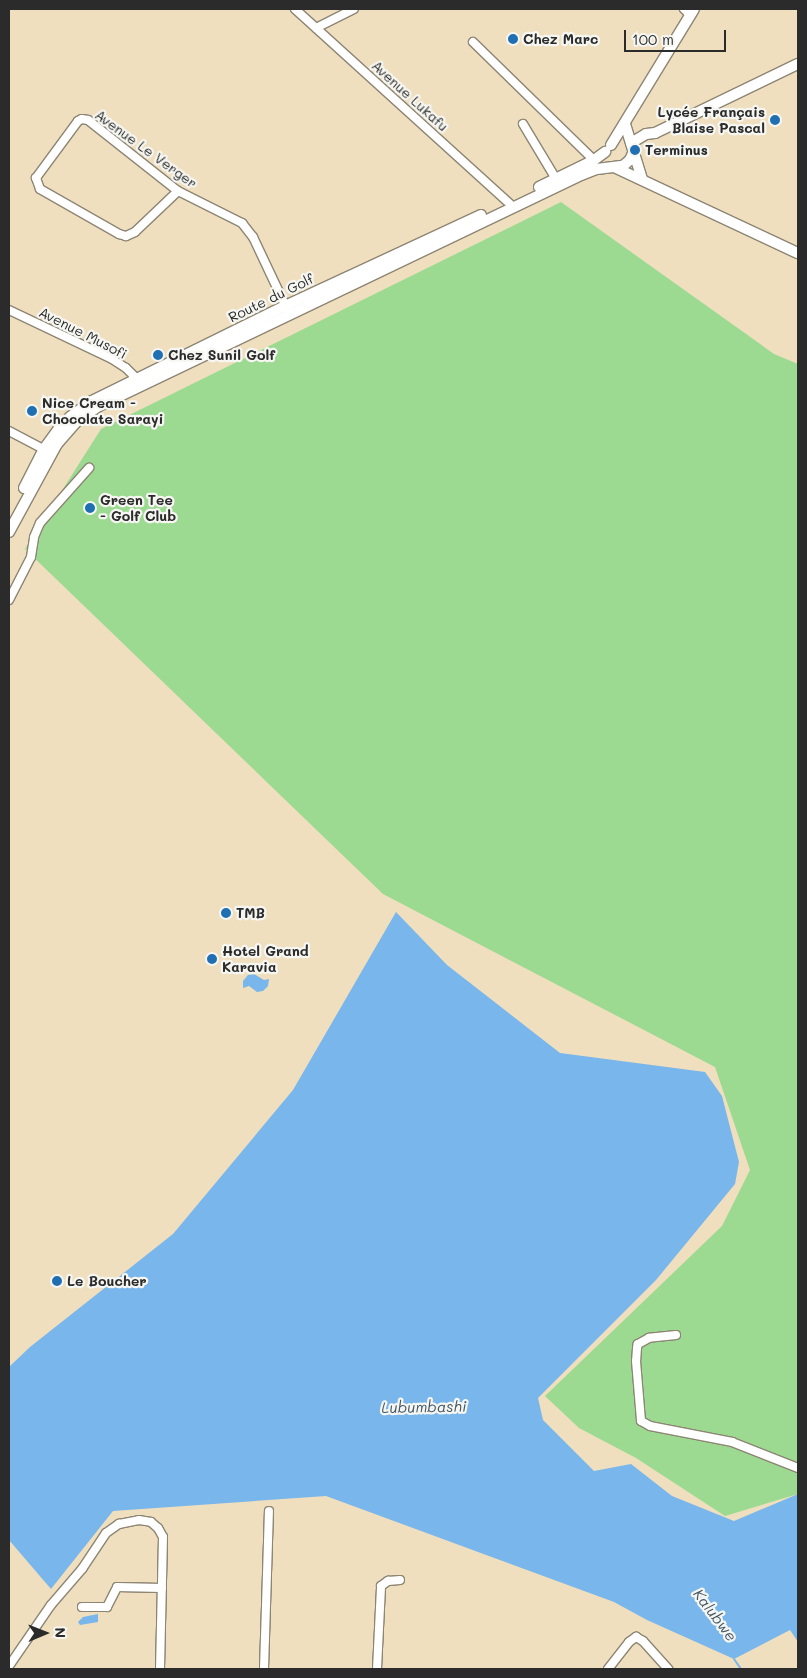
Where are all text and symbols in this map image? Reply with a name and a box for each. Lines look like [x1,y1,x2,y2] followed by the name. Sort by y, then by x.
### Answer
[627,20,730,52] scale bar
[632,29,674,49] text: 100 m
[523,31,598,47] place label: Chez Marc
[507,33,519,45] marker: Chez Marc
[368,57,452,135] street label: Avenue Lukafu
[658,104,765,136] place label: Lycée Français Blaise Pascal
[92,106,200,192] street label: Avenue Le Verger
[769,114,781,126] marker: Lycée Français Blaise Pascal
[645,142,708,158] place label: Terminus
[629,144,641,156] marker: Terminus
[226,270,316,326] street label: Route du Golf
[36,304,130,362] street label: Avenue Musofi
[168,347,275,363] place label: Chez Sunil Golf
[152,349,164,361] marker: Chez Sunil Golf
[42,395,163,428] place label: Nice Cream - Chocolate Sarayi
[26,405,38,417] marker: Nice Cream - Chocolate Sarayi
[100,492,176,524] place label: Green Tee - Golf Club
[84,502,96,514] marker: Green Tee - Golf Club
[236,905,265,921] place label: TMB
[220,907,232,919] marker: TMB
[222,943,309,976] place label: Hotel Grand Karavia
[206,953,218,965] marker: Hotel Grand Karavia
[67,1273,147,1289] place label: Le Boucher
[51,1275,63,1287] marker: Le Boucher
[381,1397,467,1417] water label: Lubumbashi
[689,1585,741,1645] water label: Kalubwe
[20,1608,70,1658] north arrow
[51,1627,70,1638] text: N

